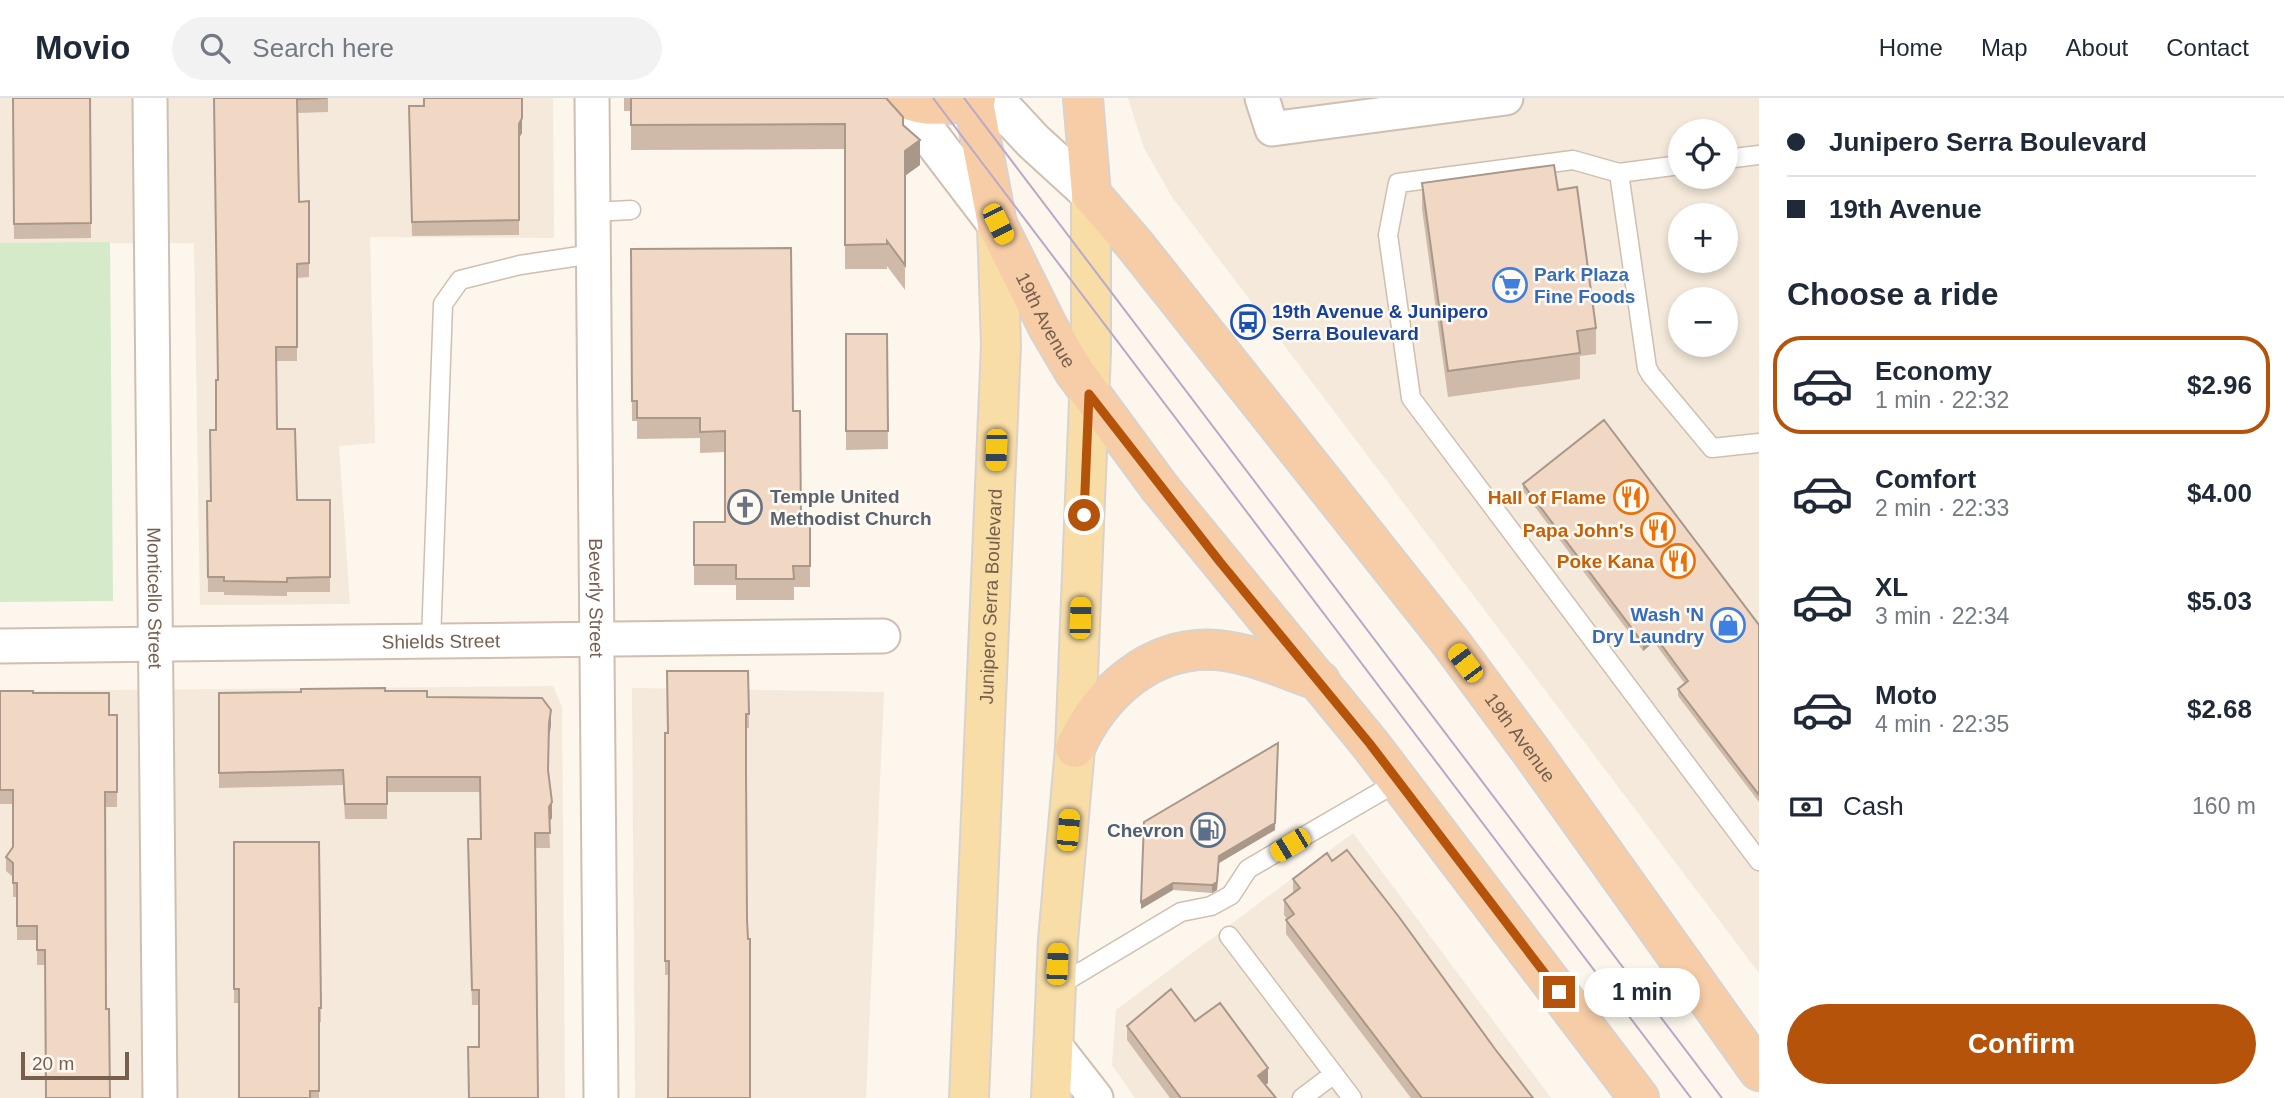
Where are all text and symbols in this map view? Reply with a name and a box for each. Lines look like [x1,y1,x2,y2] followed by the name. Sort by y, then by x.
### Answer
[172,17,662,80] search box
[35,29,130,66] text: Movio
[196,29,234,67] icon: search
[252,33,394,63] text: Search here
[1879,34,1943,61] text: Home
[1981,34,2028,61] text: Map
[2066,34,2128,61] text: About
[2166,34,2249,61] text: Contact
[1668,119,1738,357] map controls
[1668,119,1738,189] button: locate
[1829,127,2147,157] text: Junipero Serra Boulevard
[1829,194,1982,224] text: 19th Avenue
[980,201,1017,247] car
[1668,203,1738,273] button: +
[1534,264,1635,307] place label: Park Plaza Fine Foods
[1491,266,1529,304] supermarket icon: Park Plaza Fine Foods
[1012,269,1080,372] street label: 19th Avenue
[1787,276,1999,312] text: Choose a ride
[1668,287,1738,357] button: −
[1272,301,1488,344] place label: 19th Avenue & Junipero Serra Boulevard
[1229,303,1267,341] bus stop icon: 19th Avenue & Junipero Serra Boulevard
[1791,354,1854,417] icon: car
[1875,356,1992,386] text: Economy
[2187,370,2252,400] text: $2.96
[1875,387,2009,413] text: 1 min · 22:32
[985,429,1008,471] car
[1791,462,1854,525] icon: car
[1875,464,1976,494] text: Comfort
[1612,478,1650,516] restaurant icon: Hall of Flame
[2187,478,2252,508] text: $4.00
[770,486,932,529] place label: Temple United Methodist Church
[1488,487,1606,508] place label: Hall of Flame
[726,488,764,526] church icon: Temple United Methodist Church
[976,488,1006,705] street label: Junipero Serra Boulevard
[1875,495,2009,521] text: 2 min · 22:33
[1068,499,1100,531] route start
[1639,511,1677,549] restaurant icon: Papa John's
[1523,520,1634,541] place label: Papa John's
[143,527,166,670] street label: Monticello Street
[585,538,607,659] street label: Beverly Street
[1659,542,1697,580] restaurant icon: Poke Kana
[1557,551,1654,572] place label: Poke Kana
[1791,570,1854,633] icon: car
[1875,572,1908,602] text: XL
[2187,586,2252,616] text: $5.03
[1069,597,1092,639] car
[1875,603,2009,629] text: 3 min · 22:34
[1592,604,1704,647] place label: Wash 'N Dry Laundry
[1709,606,1747,644] shop icon: Wash 'N Dry Laundry
[382,630,501,653] street label: Shields Street
[1444,640,1487,686] car
[1791,678,1854,741] icon: car
[1875,680,1937,710] text: Moto
[1480,689,1560,786] street label: 19th Avenue
[2187,694,2252,724] text: $2.68
[1875,711,2009,737] text: 4 min · 22:35
[1787,788,1825,826] icon: cash
[1843,791,1904,821] text: Cash
[2192,793,2256,819] text: 160 m
[1056,808,1081,852] car
[1189,811,1227,849] fuel station icon: Chevron
[1107,820,1184,841] place label: Chevron
[1267,825,1314,865] car
[1046,942,1069,986] car
[1584,968,1699,1016] callout: 1 min
[1543,976,1575,1008] route end
[1612,979,1672,1005] text: 1 min
[1787,1004,2256,1084] button: Confirm
[21,1049,130,1081] scale bar
[32,1053,74,1074] text: 20 m

